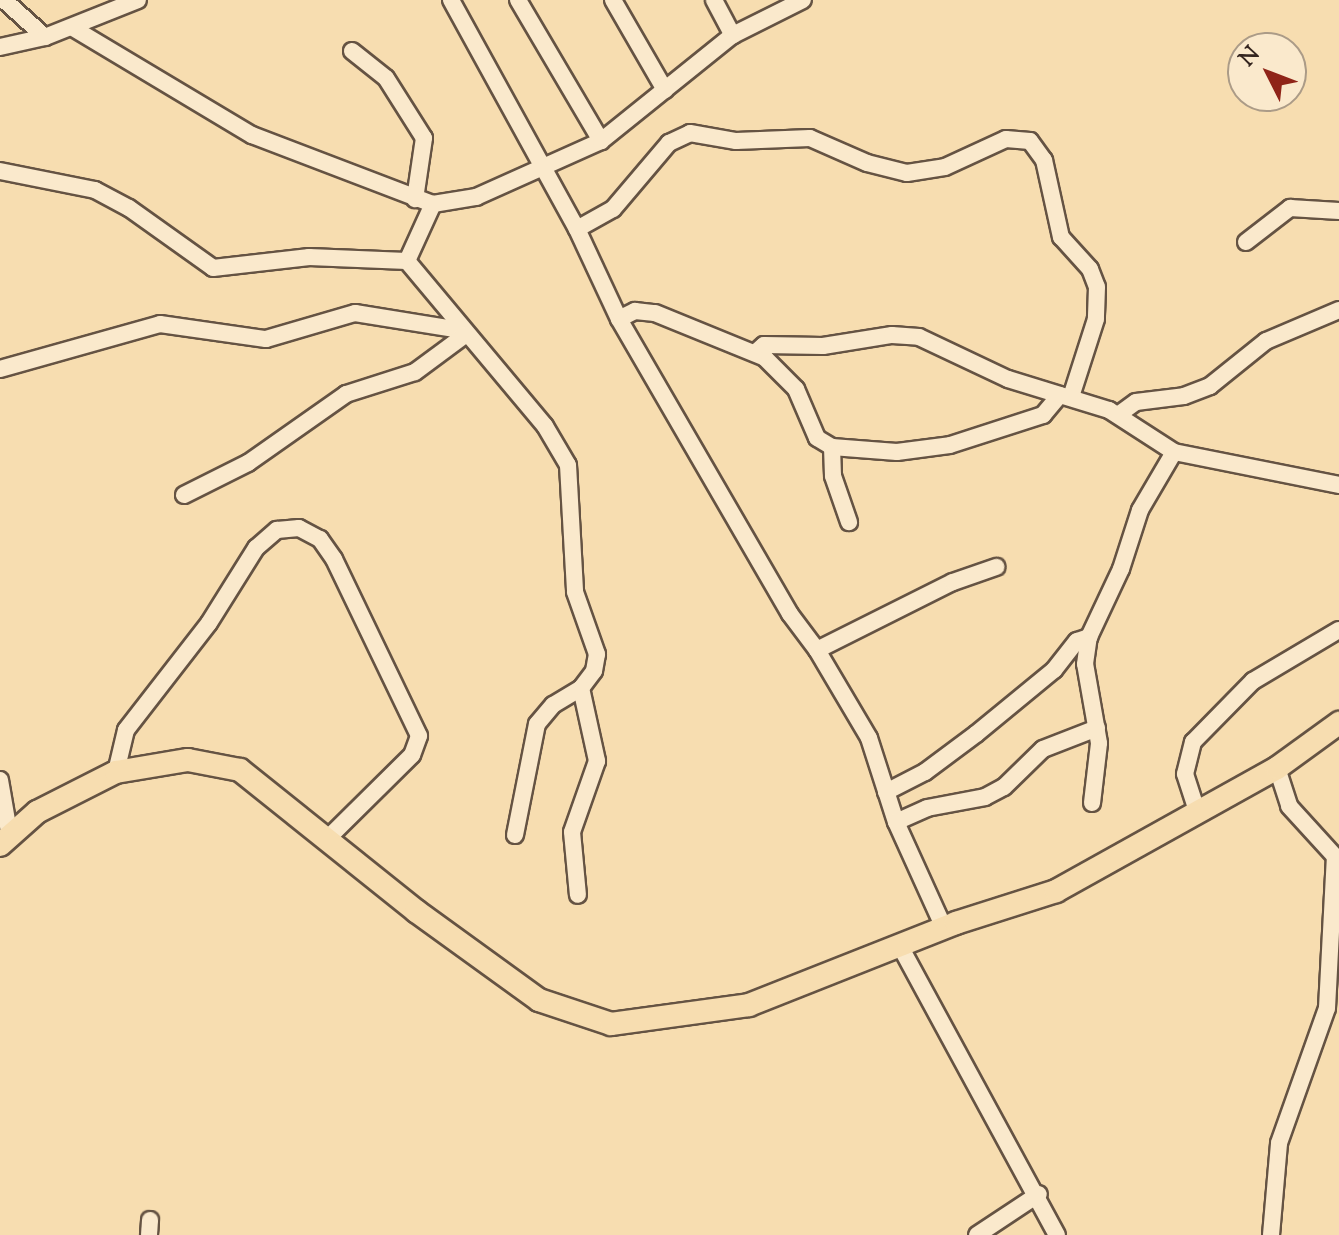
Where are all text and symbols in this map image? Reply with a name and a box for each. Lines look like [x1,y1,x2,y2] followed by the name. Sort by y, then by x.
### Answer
[1227,32,1307,112] north arrow
[1233,40,1268,75] text: N

